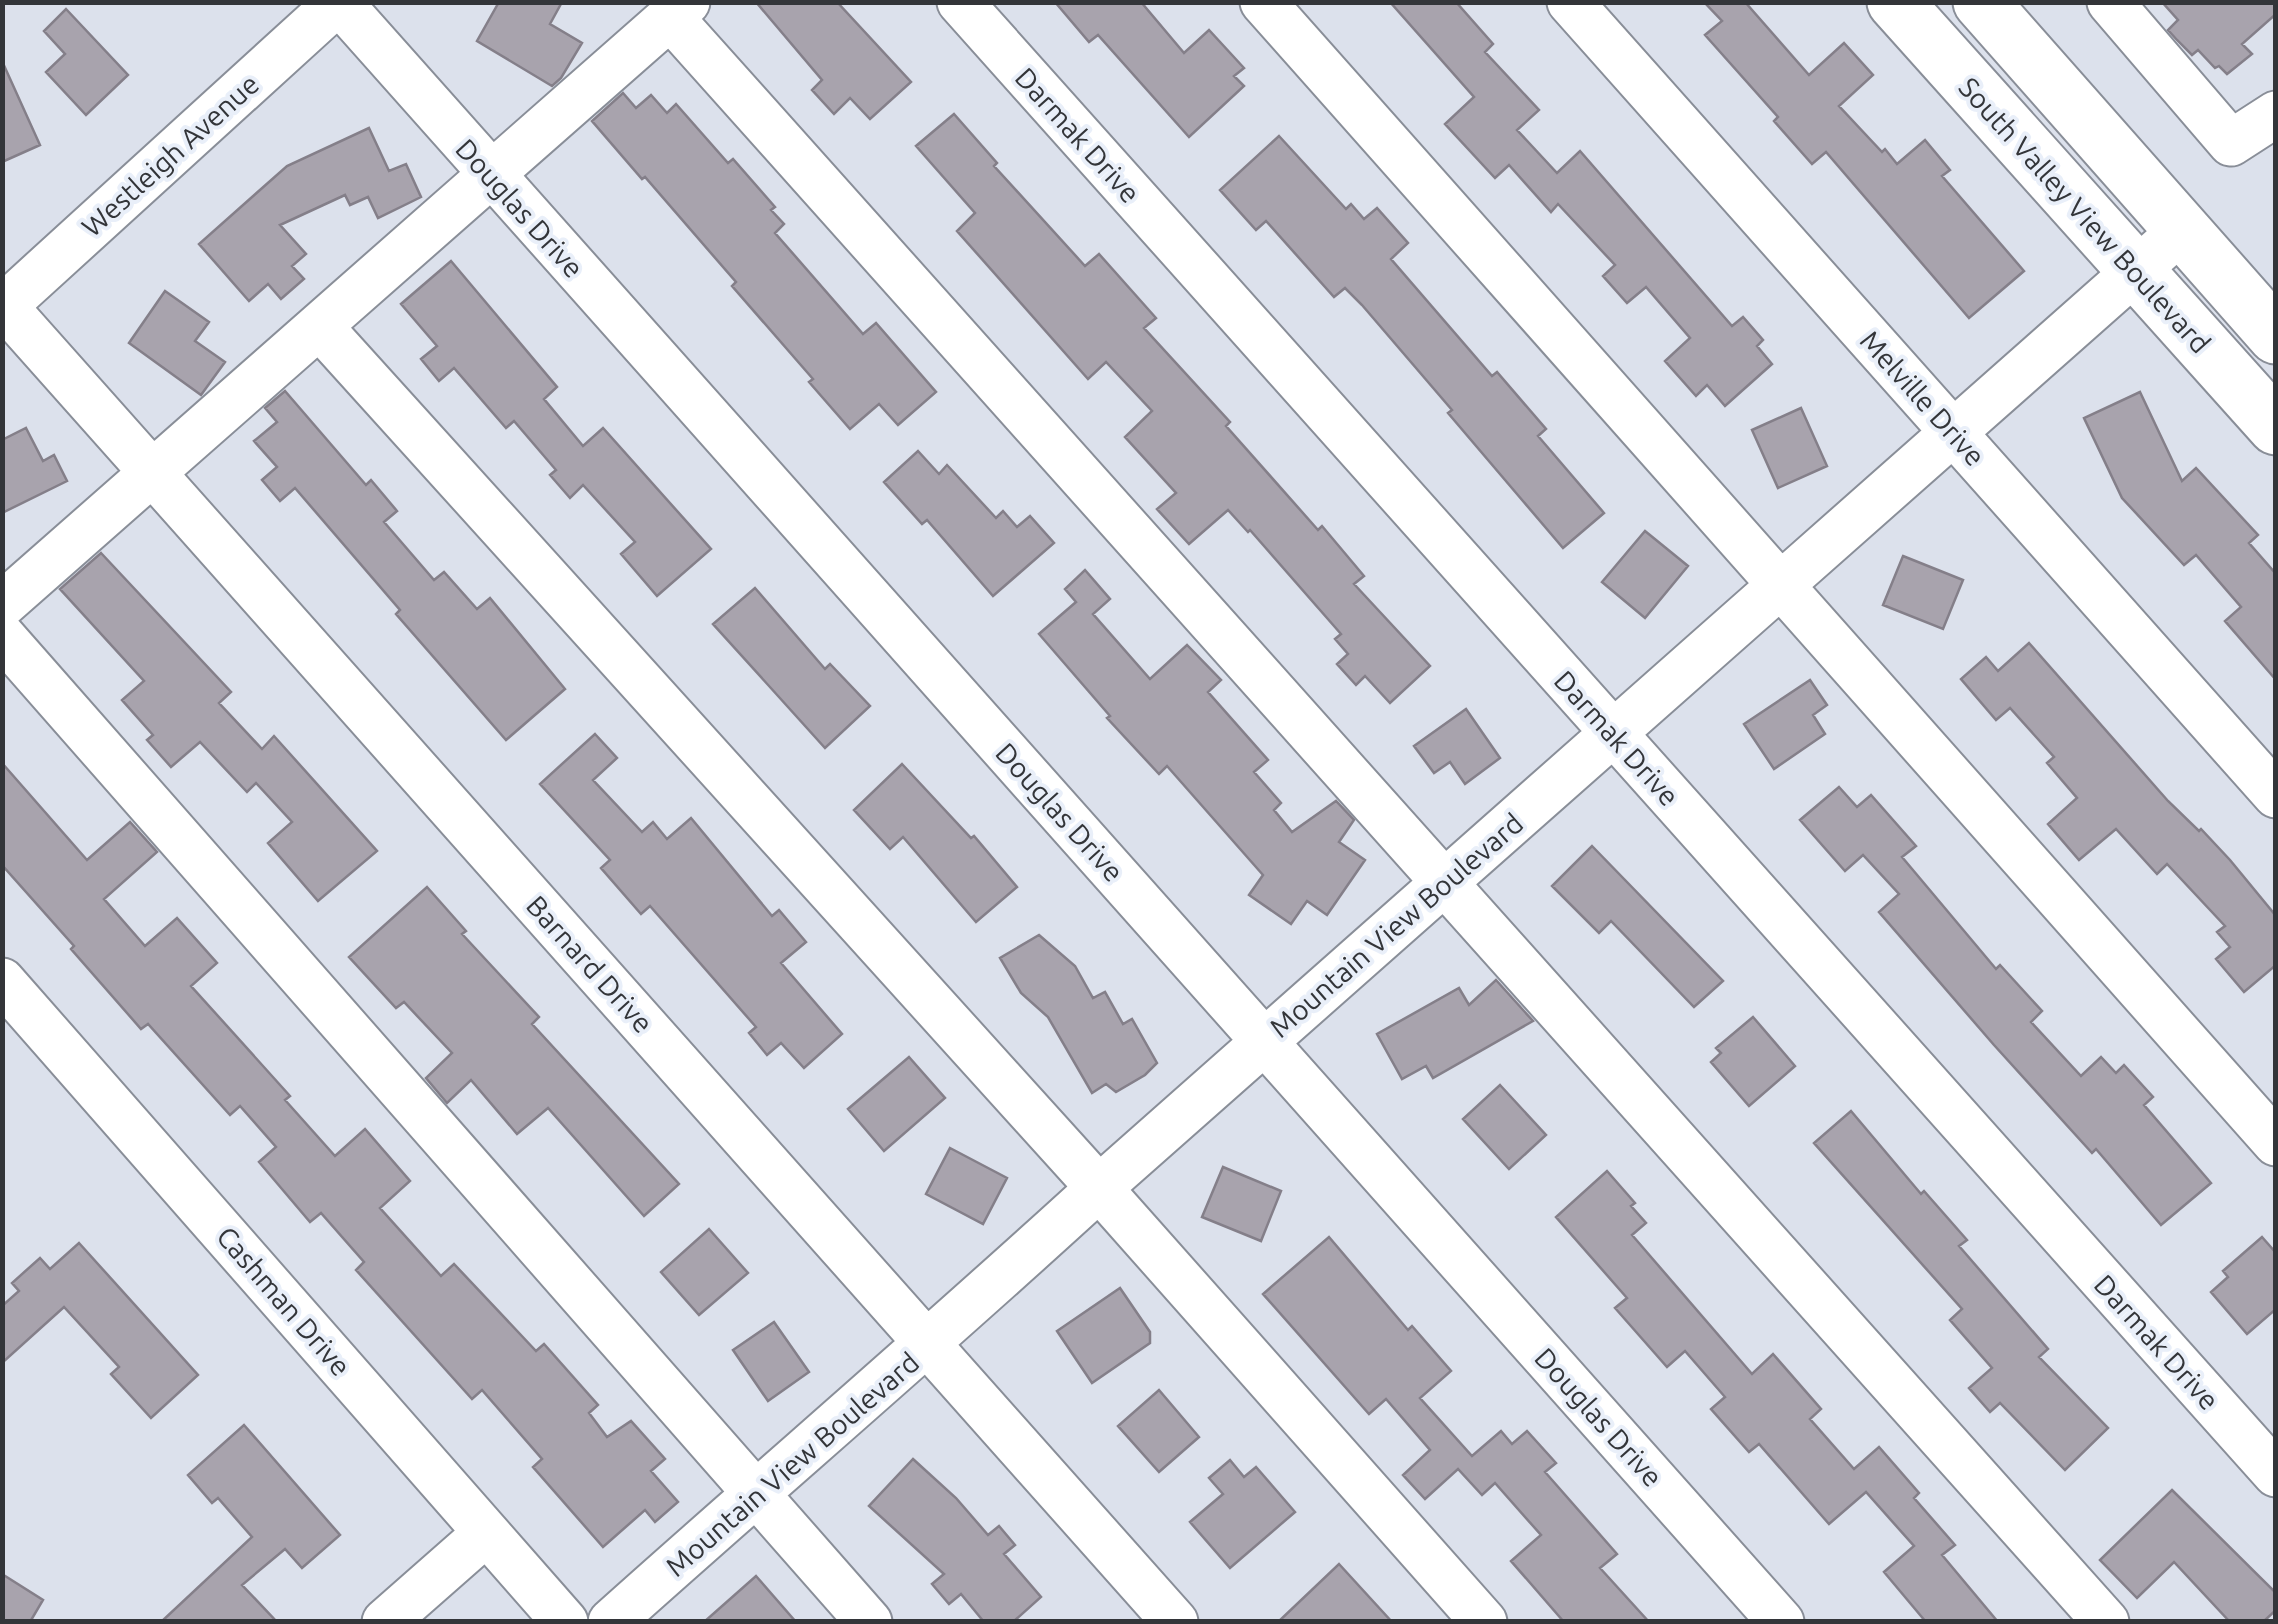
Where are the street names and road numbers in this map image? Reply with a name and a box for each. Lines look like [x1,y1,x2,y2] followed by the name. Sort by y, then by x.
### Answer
[1010,61,1146,209] street label: Darmak Drive
[75,68,265,242] street label: Westleigh Avenue
[1953,71,2217,359] street label: South Valley View Boulevard
[450,133,590,283] street label: Douglas Drive
[1855,324,1991,472] street label: Melville Drive
[1549,664,1685,812] street label: Darmak Drive
[990,737,1130,887] street label: Douglas Drive
[1263,807,1529,1043] street label: Mountain View Boulevard
[521,889,659,1039] street label: Barnard Drive
[211,1220,357,1382] street label: Cashman Drive
[2089,1268,2225,1416] street label: Darmak Drive
[1529,1342,1669,1492] street label: Douglas Drive
[659,1346,925,1582] street label: Mountain View Boulevard

